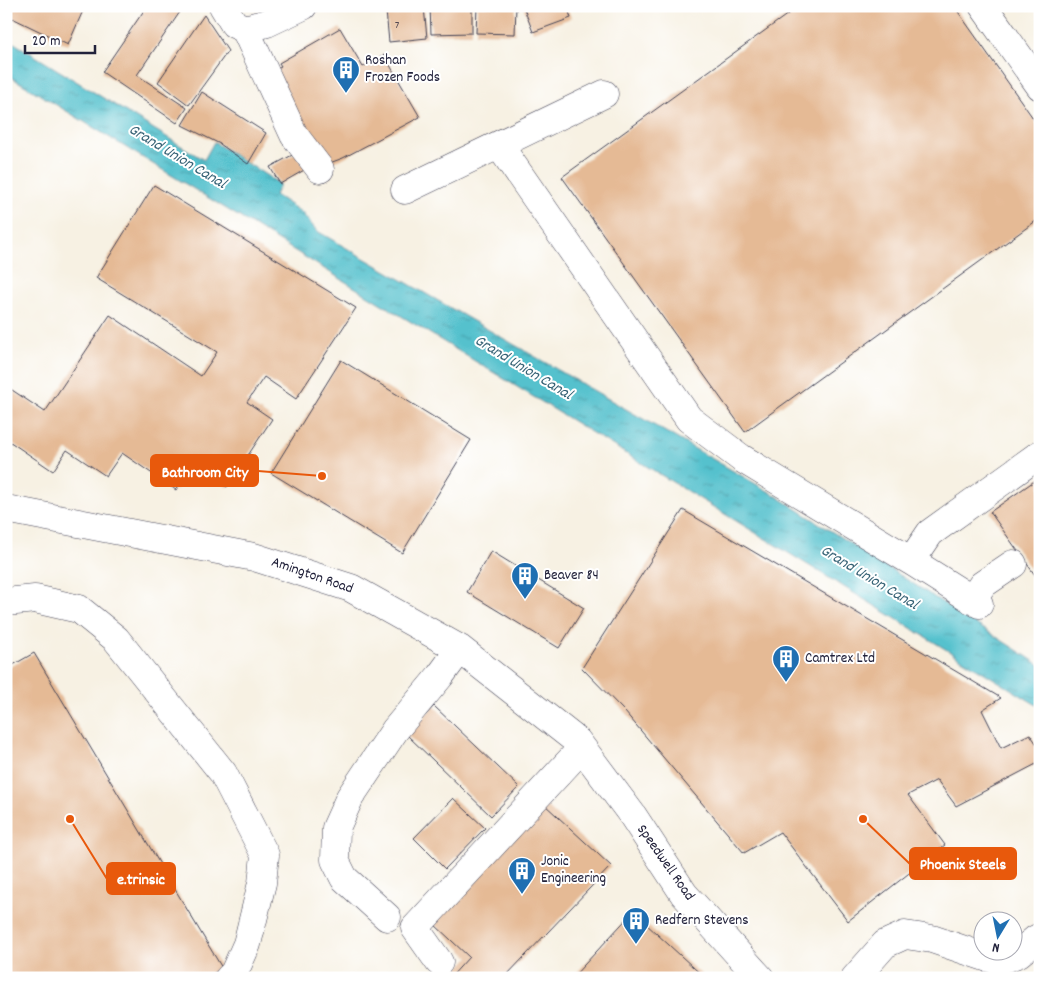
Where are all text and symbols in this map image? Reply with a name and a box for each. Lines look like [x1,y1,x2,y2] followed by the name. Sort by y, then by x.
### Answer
[395,17,400,34] house number: 7
[25,22,95,54] scale bar
[32,31,60,53] text: 20 m
[365,50,440,89] place label: Roshan Frozen Foods
[331,55,361,94] building icon: Roshan Frozen Foods
[124,119,231,196] water label: Grand Union Canal
[470,330,577,407] water label: Grand Union Canal
[151,455,258,486] callout: Bathroom City
[162,462,250,485] text: Bathroom City
[816,540,923,617] water label: Grand Union Canal
[268,552,356,600] street label: Amington Road
[510,561,540,600] building icon: Beaver 84
[544,565,599,587] place label: Beaver 84
[771,644,801,683] building icon: Camtrex Ltd
[805,648,875,670] place label: Camtrex Ltd
[631,820,699,906] street label: Speedwell Road
[910,848,1016,879] callout: Phoenix Steels
[541,851,606,890] place label: Jonic Engineering
[920,854,1006,877] text: Phoenix Steels
[507,856,537,895] building icon: Jonic Engineering
[107,863,175,894] callout: e.trinsic
[117,869,166,892] text: e.trinsic
[621,906,651,945] building icon: Redfern Stevens
[655,910,749,932] place label: Redfern Stevens
[974,912,1024,962] north arrow
[991,936,1001,957] text: N

